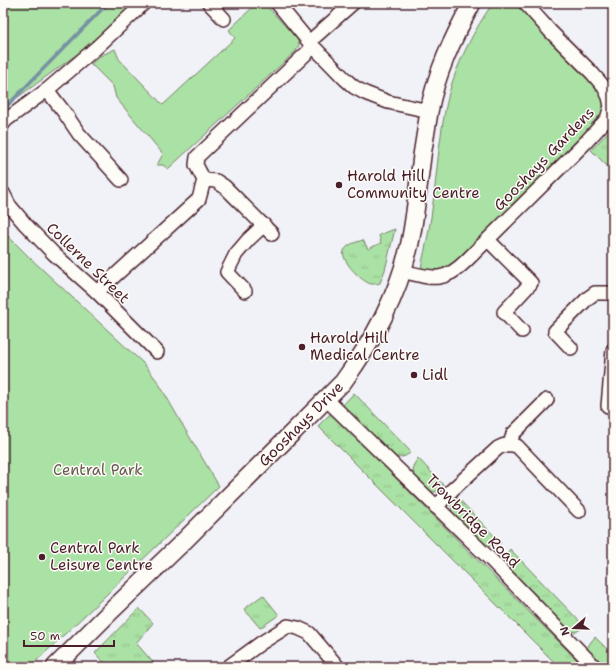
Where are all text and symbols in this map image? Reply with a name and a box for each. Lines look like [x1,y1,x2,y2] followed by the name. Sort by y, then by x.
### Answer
[489,103,599,215] street label: Gooshays Gardens
[347,166,480,203] place label: Harold Hill Community Centre
[334,180,344,190] marker: Harold Hill Community Centre
[42,218,134,308] street label: Collerne Street
[310,328,420,365] place label: Harold Hill Medical Centre
[297,342,307,352] marker: Harold Hill Medical Centre
[422,365,448,385] place label: Lidl
[409,370,419,380] marker: Lidl
[254,377,348,471] street label: Gooshays Drive
[53,460,143,480] park label: Central Park
[422,470,525,573] street label: Trowbridge Road
[50,538,153,575] place label: Central Park Leisure Centre
[37,552,47,562] marker: Central Park Leisure Centre
[554,608,594,648] north arrow
[24,622,114,648] scale bar
[556,624,574,638] text: N
[30,628,60,644] text: 50 m

